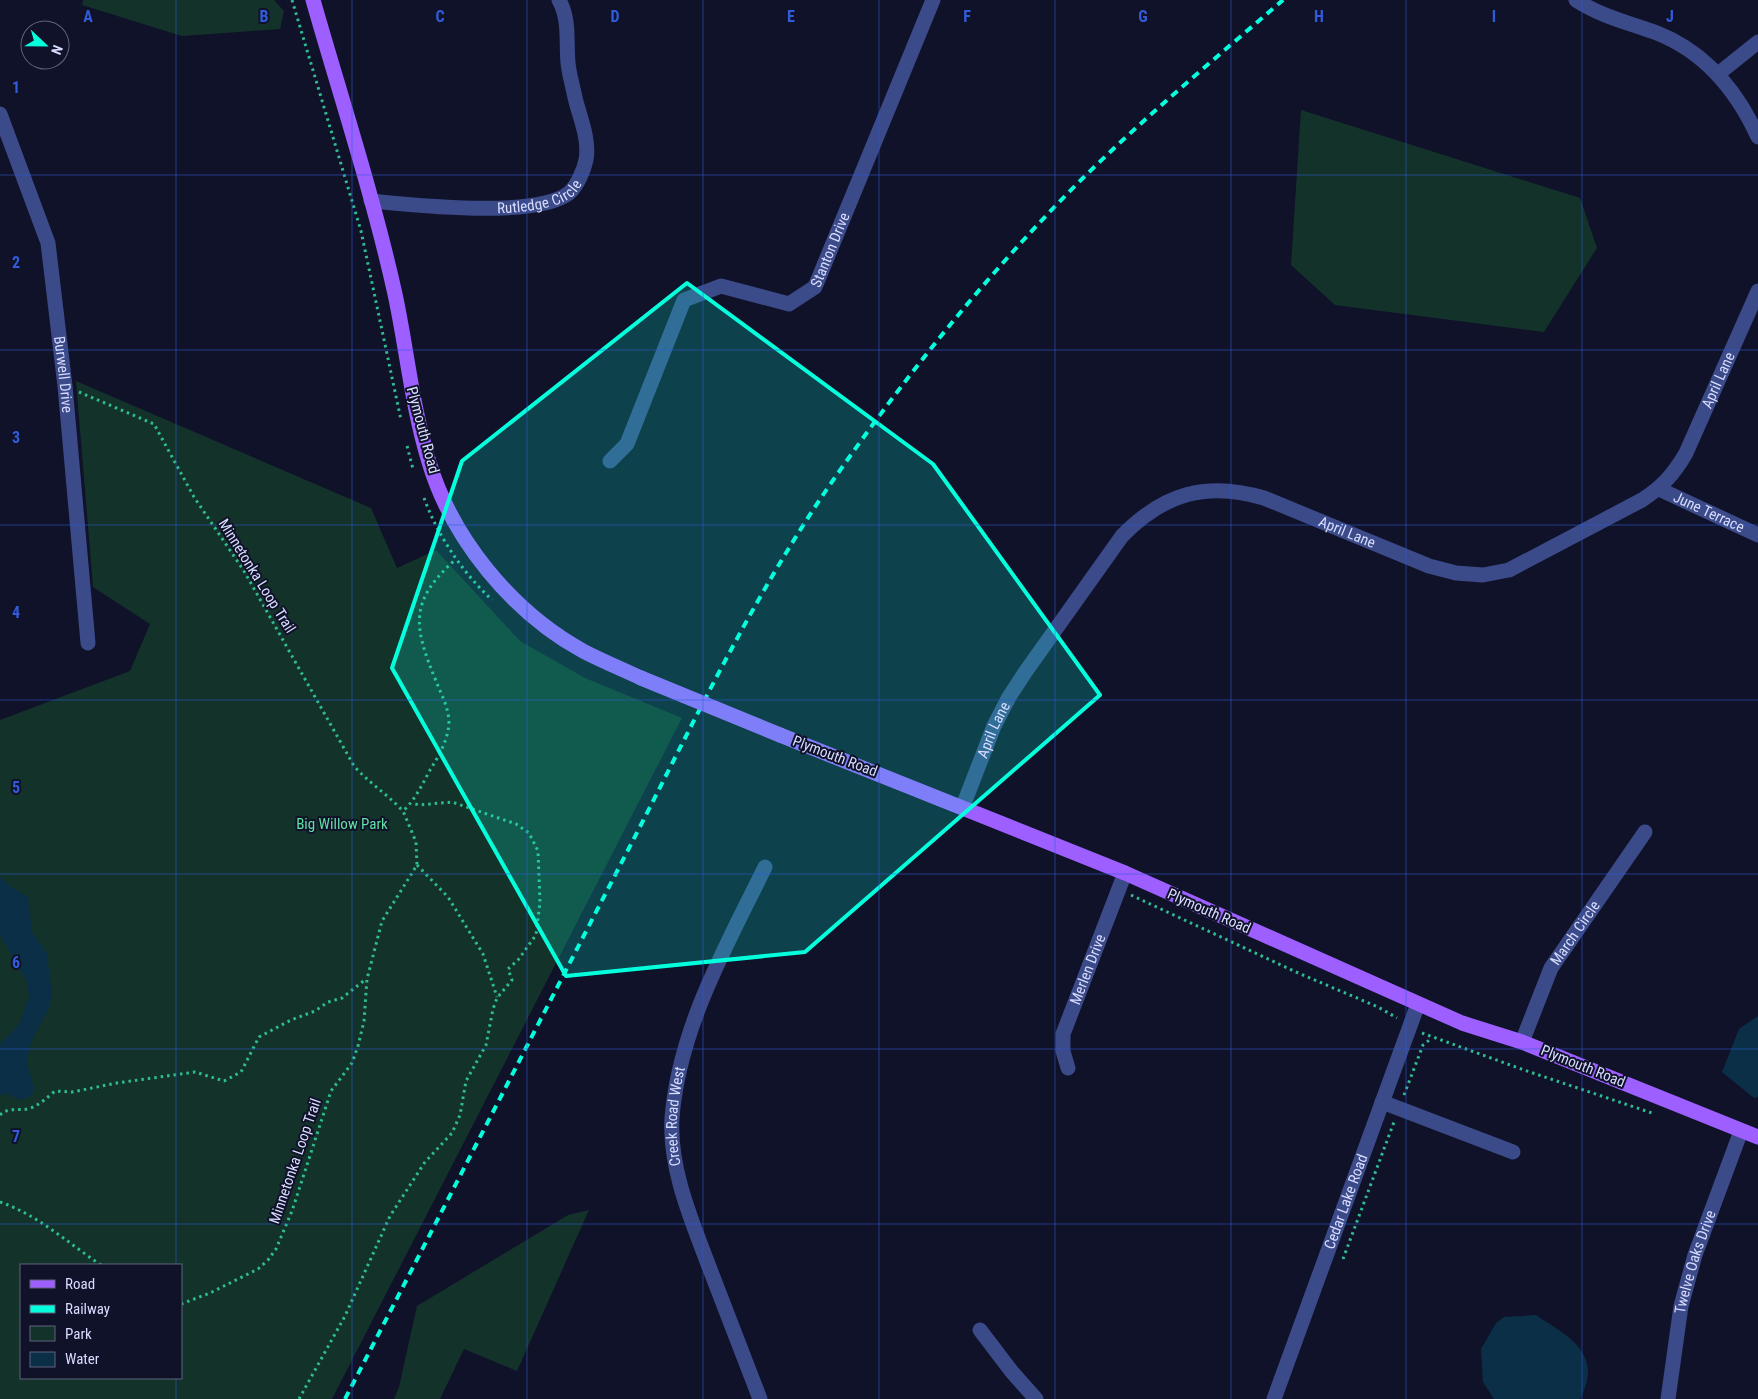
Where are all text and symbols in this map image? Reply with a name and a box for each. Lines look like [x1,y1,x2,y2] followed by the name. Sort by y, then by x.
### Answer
[83,7,93,26] text: A
[260,7,269,26] text: B
[435,7,445,26] text: C
[610,7,620,26] text: D
[787,7,795,26] text: E
[963,7,971,26] text: F
[1138,7,1148,26] text: G
[1314,7,1324,26] text: H
[1492,7,1496,26] text: I
[1666,7,1674,26] text: J
[20,20,70,70] north arrow
[48,43,66,57] text: N
[12,78,20,97] text: 1
[497,176,586,217] street label: Rutledge Circle
[807,210,854,290] street label: Stanton Drive
[12,253,20,272] text: 2
[50,335,76,414] street label: Burwell Drive
[1698,349,1739,411] street label: April Lane
[403,385,443,475] street label: Plymouth Road
[12,428,20,447] text: 3
[1671,488,1747,536] street label: June Terrace
[1316,513,1378,552] street label: April Lane
[215,516,299,636] street label: Minnetonka Loop Trail
[12,603,20,622] text: 4
[973,699,1014,761] street label: April Lane
[790,732,880,780] street label: Plymouth Road
[12,778,20,797] text: 5
[296,815,388,833] park label: Big Willow Park
[1165,885,1253,937] street label: Plymouth Road
[1547,897,1604,969] street label: March Circle
[1066,932,1110,1007] street label: Merlen Drive
[12,953,20,972] text: 6
[1538,1041,1628,1091] street label: Plymouth Road
[663,1065,689,1168] street label: Creek Road West
[265,1096,325,1226] street label: Minnetonka Loop Trail
[12,1127,20,1146] text: 7
[1320,1152,1371,1252] street label: Cedar Lake Road
[1671,1208,1720,1315] street label: Twelve Oaks Drive
[20,1264,182,1379] legend
[65,1275,95,1293] text: Road
[65,1300,110,1318] text: Railway
[65,1325,92,1343] text: Park
[65,1350,100,1368] text: Water

